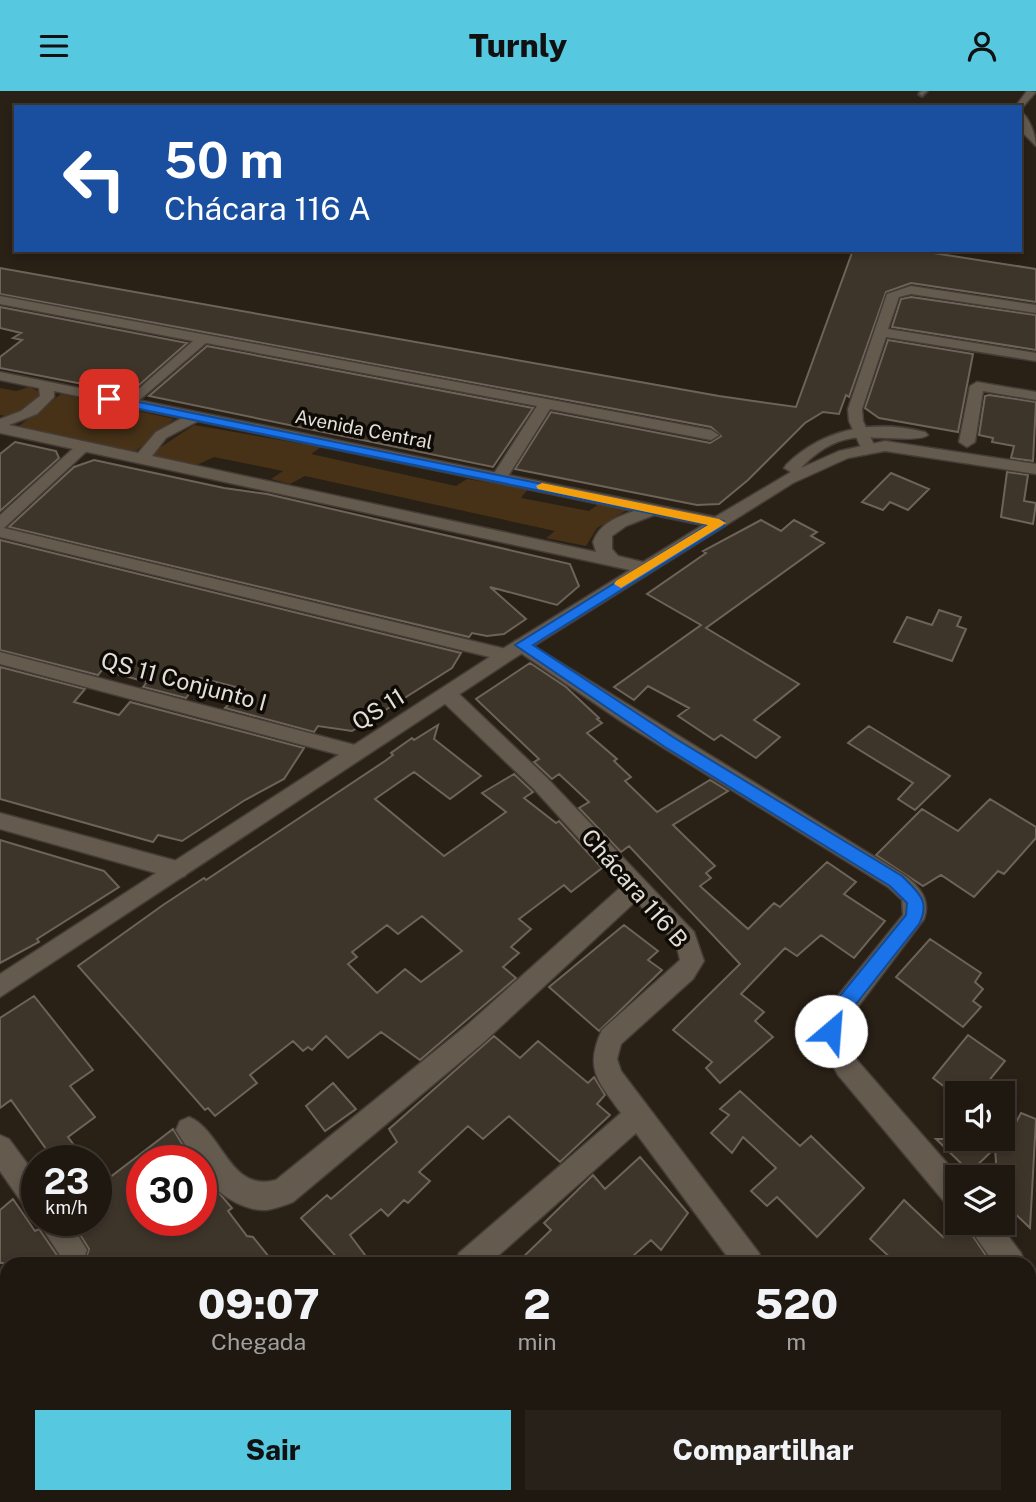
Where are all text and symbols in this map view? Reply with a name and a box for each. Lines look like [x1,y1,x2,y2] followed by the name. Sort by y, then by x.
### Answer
[35,27,73,65] icon: menu
[469,27,567,64] text: Turnly
[963,27,1001,65] icon: person
[164,131,284,189] text: 50 m
[49,133,140,224] icon: left
[164,190,371,227] text: Chácara 116 A
[79,369,139,429] pin
[90,380,128,418] icon: arrive
[293,405,435,453] street label: Avenida Central
[98,646,270,716] street label: QS 11 Conjunto I
[347,682,409,736] street label: QS 11
[576,823,694,953] street label: Chácara 116 B
[794,994,868,1068] position arrow
[945,1081,1015,1235] map controls
[945,1081,1015,1151] button: sound
[126,1145,217,1236] speed limit sign: 30
[44,1161,89,1202] text: 23
[945,1165,1015,1235] button: layers
[45,1197,88,1218] text: km/h
[198,1279,320,1328] text: 09:07
[523,1279,551,1328] text: 2
[754,1279,838,1328] text: 520
[211,1328,306,1355] text: Chegada
[517,1328,556,1355] text: min
[786,1328,806,1355] text: m
[35,1410,511,1490] button: Sair
[525,1410,1001,1490] button: Compartilhar

